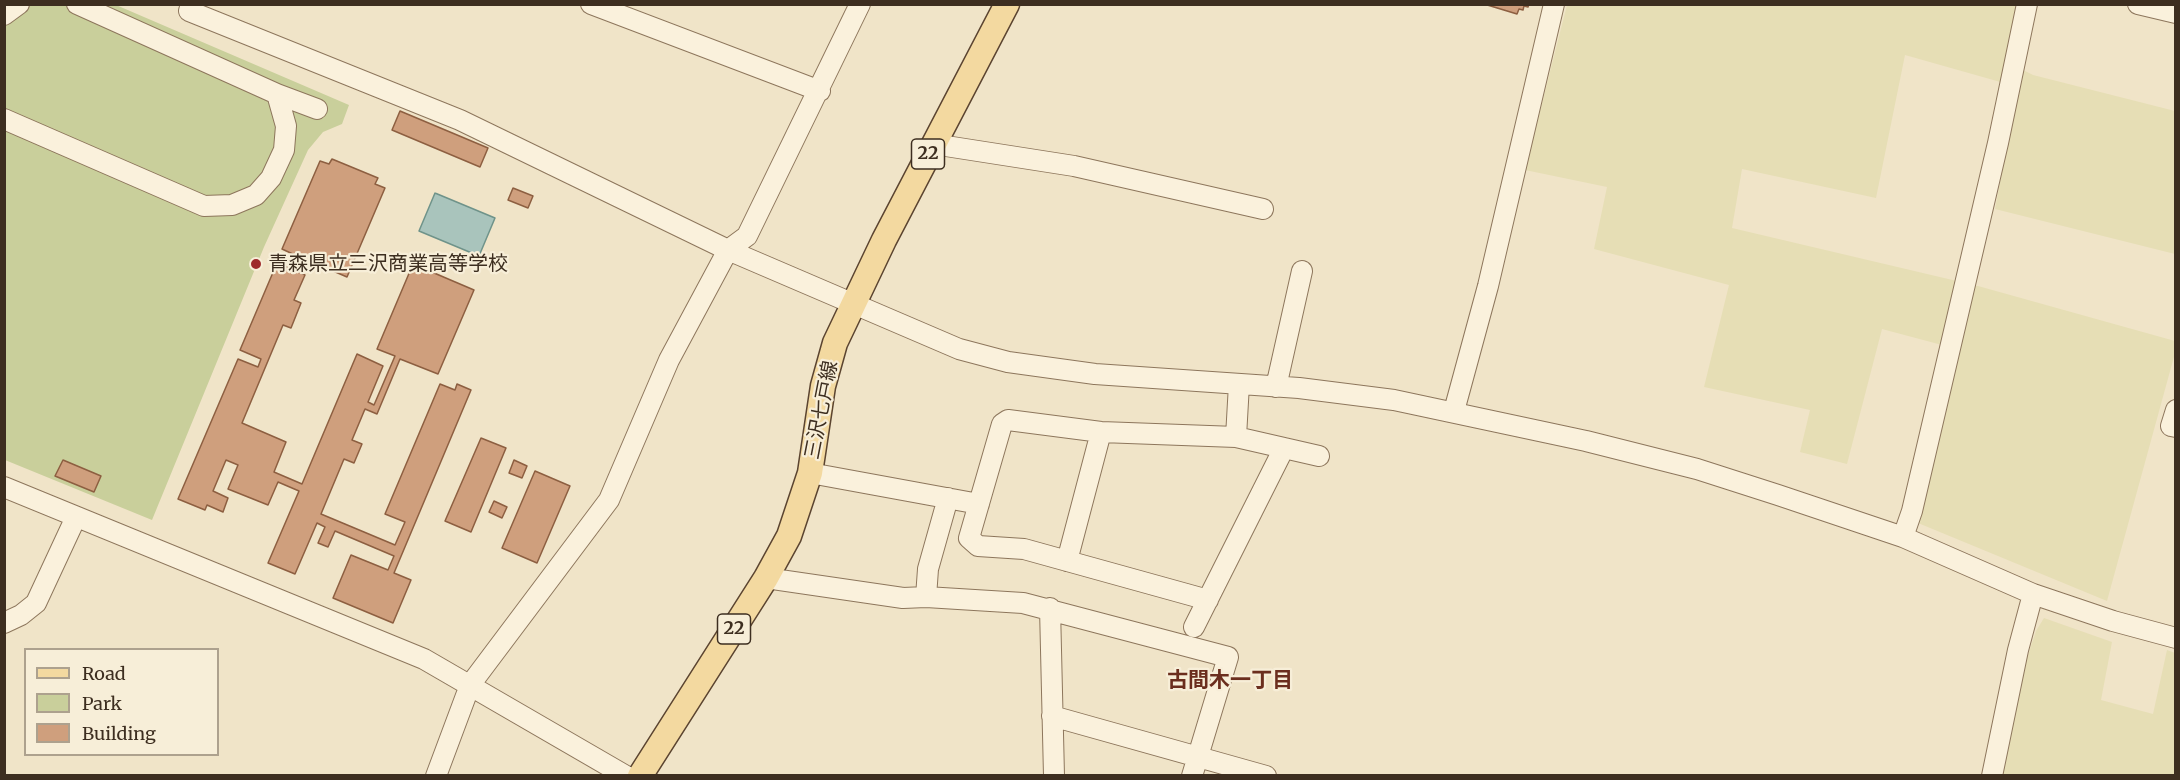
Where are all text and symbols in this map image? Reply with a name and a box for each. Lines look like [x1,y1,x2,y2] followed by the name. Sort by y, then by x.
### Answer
[912,139,944,169] road number: 22
[268,252,508,276] place label: 青森県立三沢商業高等学校
[249,257,263,271] marker: 青森県立三沢商業高等学校
[801,359,843,461] street label: 三沢七戸線
[718,614,750,644] road number: 22
[24,648,219,756] legend
[82,662,126,685] text: Road
[1167,668,1293,694] district label: 古間木一丁目
[82,692,122,715] text: Park
[82,722,156,745] text: Building

